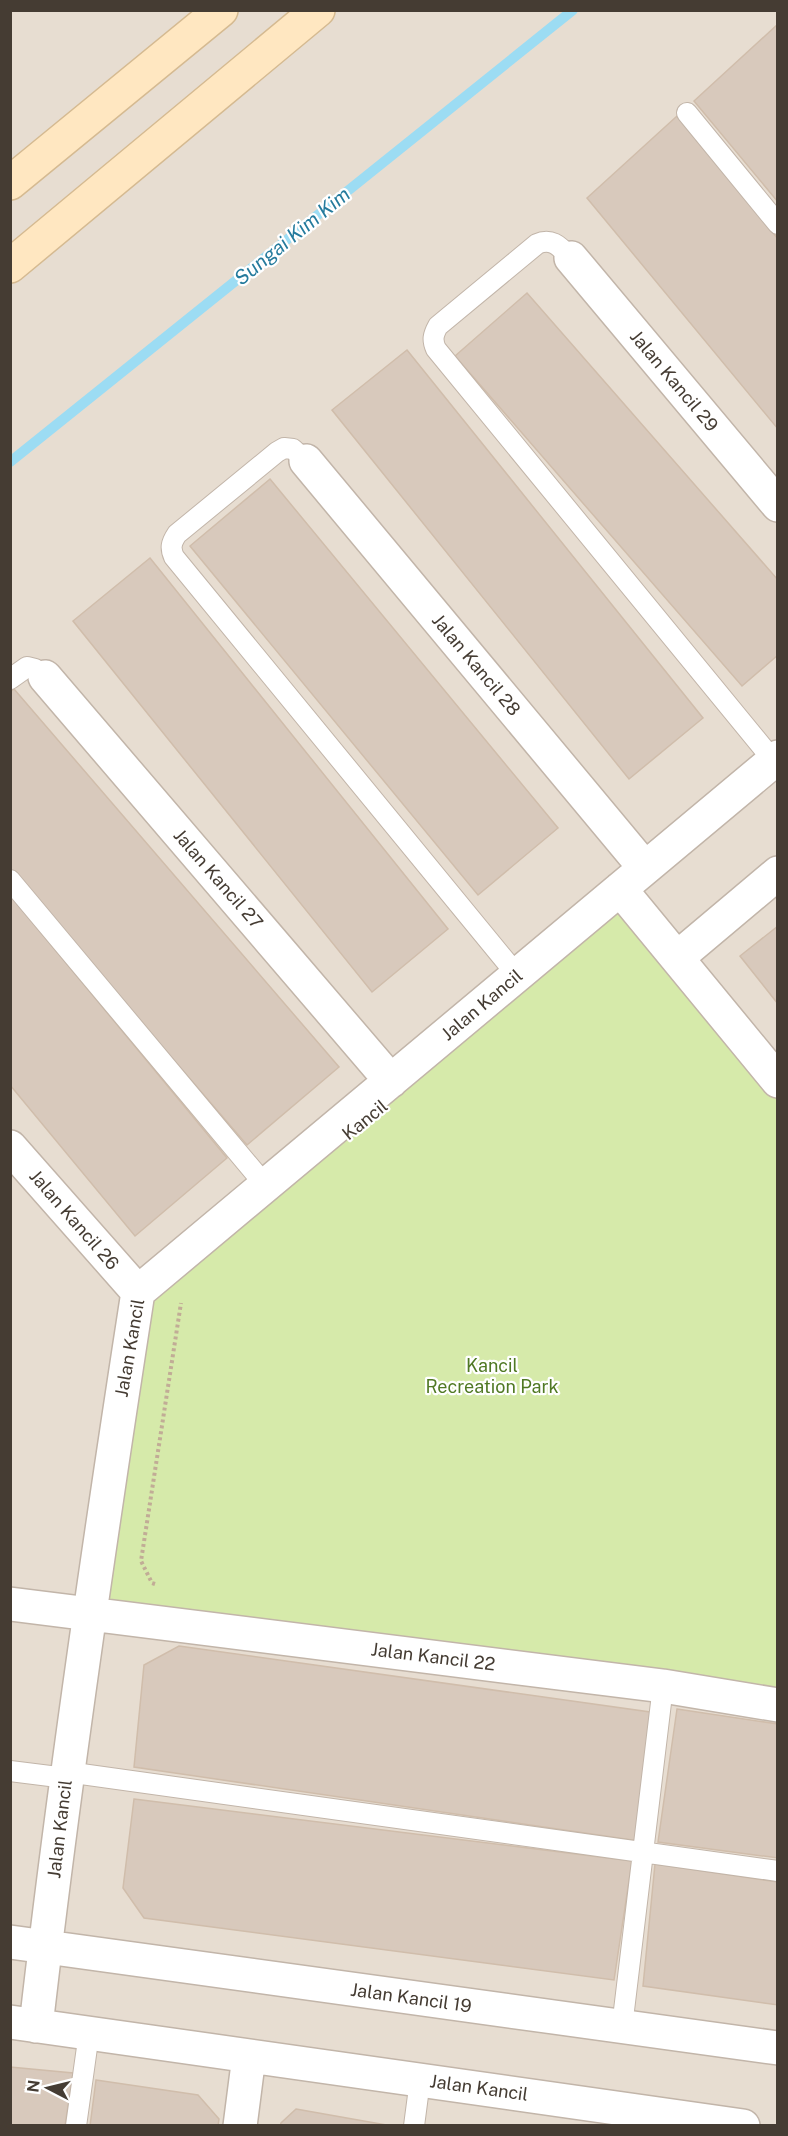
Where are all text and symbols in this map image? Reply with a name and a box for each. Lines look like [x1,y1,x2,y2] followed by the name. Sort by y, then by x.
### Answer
[229,182,355,290] water label: Sungai Kim Kim
[626,326,723,436] street label: Jalan Kancil 29
[428,610,525,720] street label: Jalan Kancil 28
[169,825,267,933] street label: Jalan Kancil 27
[437,965,526,1045] street label: Jalan Kancil
[338,1095,392,1144] street label: Kancil
[25,1165,123,1274] street label: Jalan Kancil 26
[111,1297,148,1399] street label: Jalan Kancil
[425,1355,559,1397] park label: Kancil Recreation Park
[370,1638,496,1675] street label: Jalan Kancil 22
[43,1778,76,1879] street label: Jalan Kancil
[349,1979,473,2016] street label: Jalan Kancil 19
[18,2058,78,2118] north arrow
[428,2070,530,2105] street label: Jalan Kancil
[23,2079,44,2094] text: N

